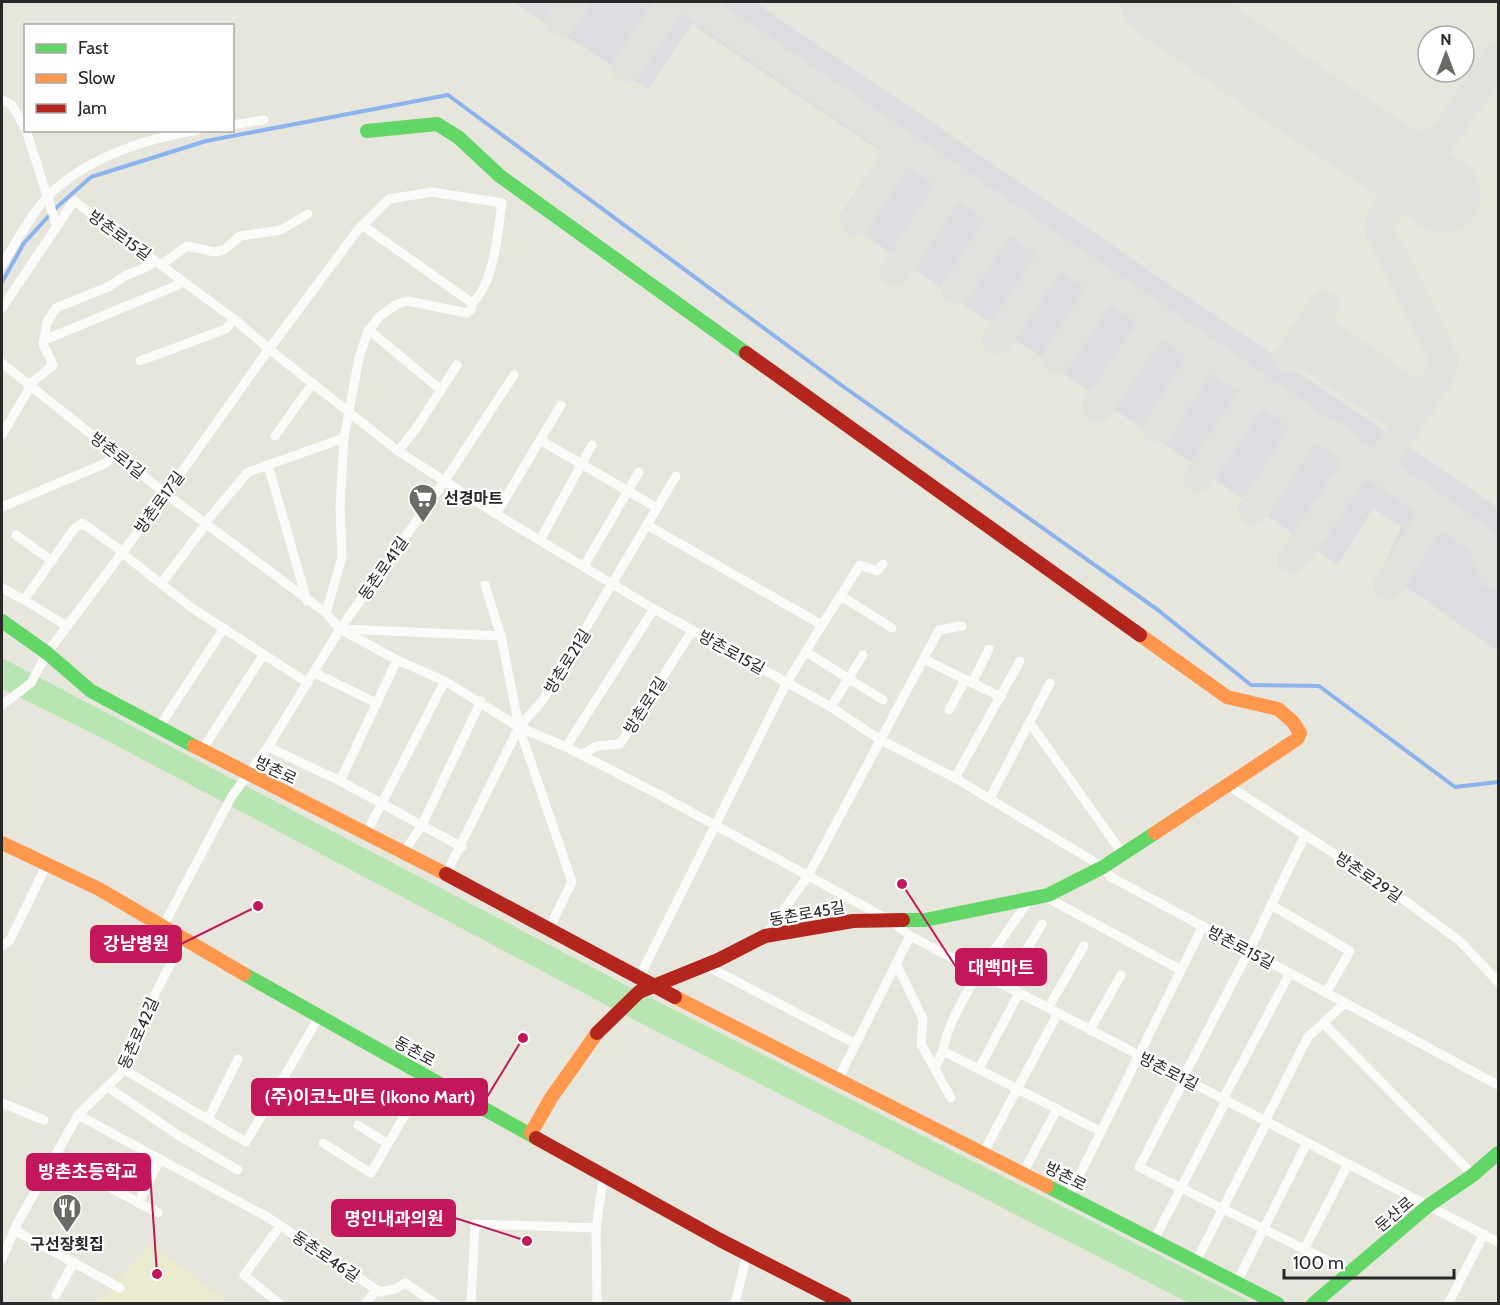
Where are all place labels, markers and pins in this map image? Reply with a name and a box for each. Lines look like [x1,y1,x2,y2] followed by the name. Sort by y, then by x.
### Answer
[407,482,439,524] supermarket icon: 선경마트
[444,489,503,508] place label: 선경마트
[91,926,181,962] callout: 강남병원
[956,949,1046,985] callout: 대백마트
[252,1079,487,1115] callout: (주)이코노마트 (Ikono Mart)
[27,1154,150,1190] callout: 방촌초등학교
[51,1192,83,1234] restaurant icon: 구선장횟집
[332,1200,455,1236] callout: 명인내과의원
[30,1235,104,1254] place label: 구선장횟집

